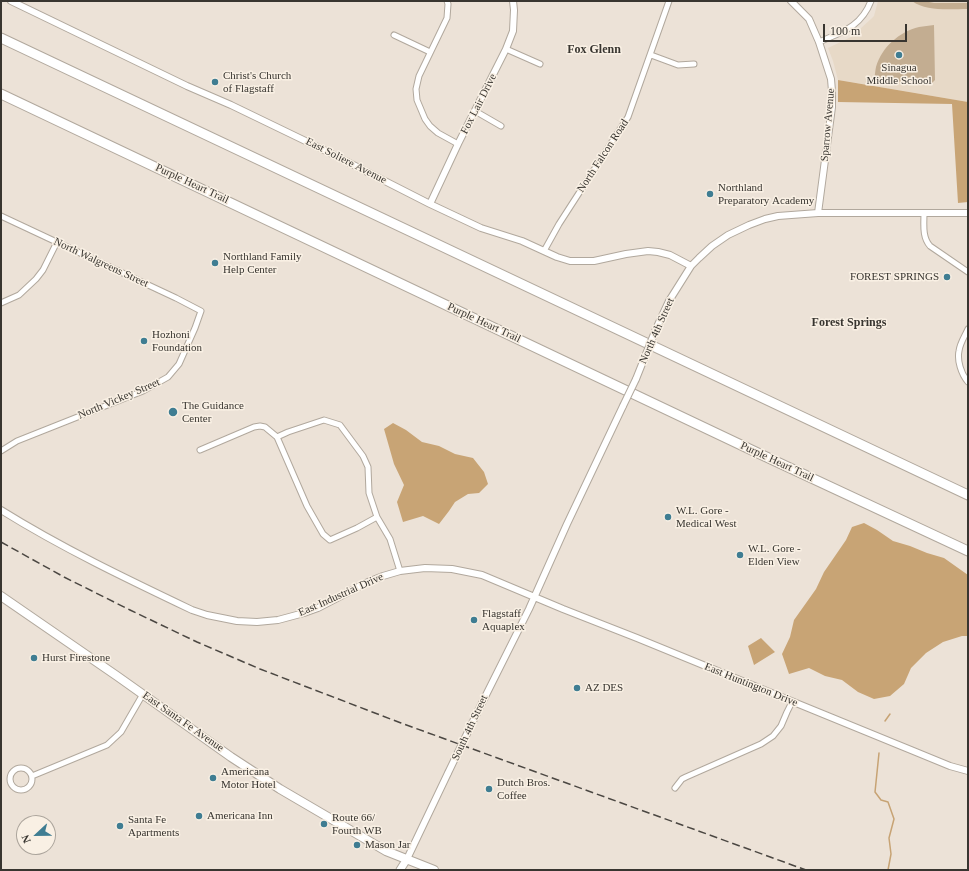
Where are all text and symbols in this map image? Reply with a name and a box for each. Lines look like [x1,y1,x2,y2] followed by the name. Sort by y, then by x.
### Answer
[825,16,909,42] scale bar
[830,24,860,38] text: 100 m
[567,43,621,57] district label: Fox Glenn
[894,50,904,60] marker: Sinagua Middle School
[866,61,932,87] place label: Sinagua Middle School
[223,69,291,95] place label: Christ's Church of Flagstaff
[458,72,500,136] street label: Fox Lair Drive
[210,77,220,87] marker: Christ's Church of Flagstaff
[818,88,838,162] street label: Sparrow Avenue
[575,117,631,195] street label: North Falcon Road
[303,135,389,187] street label: East Soliere Avenue
[153,161,231,207] street label: Purple Heart Trail
[718,181,814,207] place label: Northland Preparatory Academy
[705,189,715,199] marker: Northland Preparatory Academy
[52,235,150,291] street label: North Walgreens Street
[223,250,302,276] place label: Northland Family Help Center
[210,258,220,268] marker: Northland Family Help Center
[850,270,939,284] place label: FOREST SPRINGS
[942,272,952,282] marker: FOREST SPRINGS
[637,296,677,366] street label: North 4th Street
[445,300,523,346] street label: Purple Heart Trail
[812,316,886,330] district label: Forest Springs
[152,328,202,354] place label: Hozhoni Foundation
[139,336,149,346] marker: Hozhoni Foundation
[76,376,162,422] street label: North Vickey Street
[182,399,244,425] place label: The Guidance Center
[167,406,179,418] marker: The Guidance Center
[738,439,816,485] street label: Purple Heart Trail
[676,504,737,530] place label: W.L. Gore - Medical West
[663,512,673,522] marker: W.L. Gore - Medical West
[748,542,801,568] place label: W.L. Gore - Elden View
[735,550,745,560] marker: W.L. Gore - Elden View
[296,570,386,620] street label: East Industrial Drive
[482,607,525,633] place label: Flagstaff Aquaplex
[469,615,479,625] marker: Flagstaff Aquaplex
[42,651,110,665] place label: Hurst Firestone
[29,653,39,663] marker: Hurst Firestone
[702,660,800,710] street label: East Huntington Drive
[585,681,623,695] place label: AZ DES
[572,683,582,693] marker: AZ DES
[140,689,226,755] street label: East Santa Fe Avenue
[449,693,491,763] street label: South 4th Street
[221,765,276,791] place label: Americana Motor Hotel
[208,773,218,783] marker: Americana Motor Hotel
[497,776,550,802] place label: Dutch Bros. Coffee
[484,784,494,794] marker: Dutch Bros. Coffee
[207,809,273,823] place label: Americana Inn
[194,811,204,821] marker: Americana Inn
[332,811,382,837] place label: Route 66/ Fourth WB
[128,813,179,839] place label: Santa Fe Apartments
[16,815,56,855] north arrow
[319,819,329,829] marker: Route 66/ Fourth WB
[115,821,125,831] marker: Santa Fe Apartments
[19,833,33,845] text: N
[365,838,411,852] place label: Mason Jar
[352,840,362,850] marker: Mason Jar

